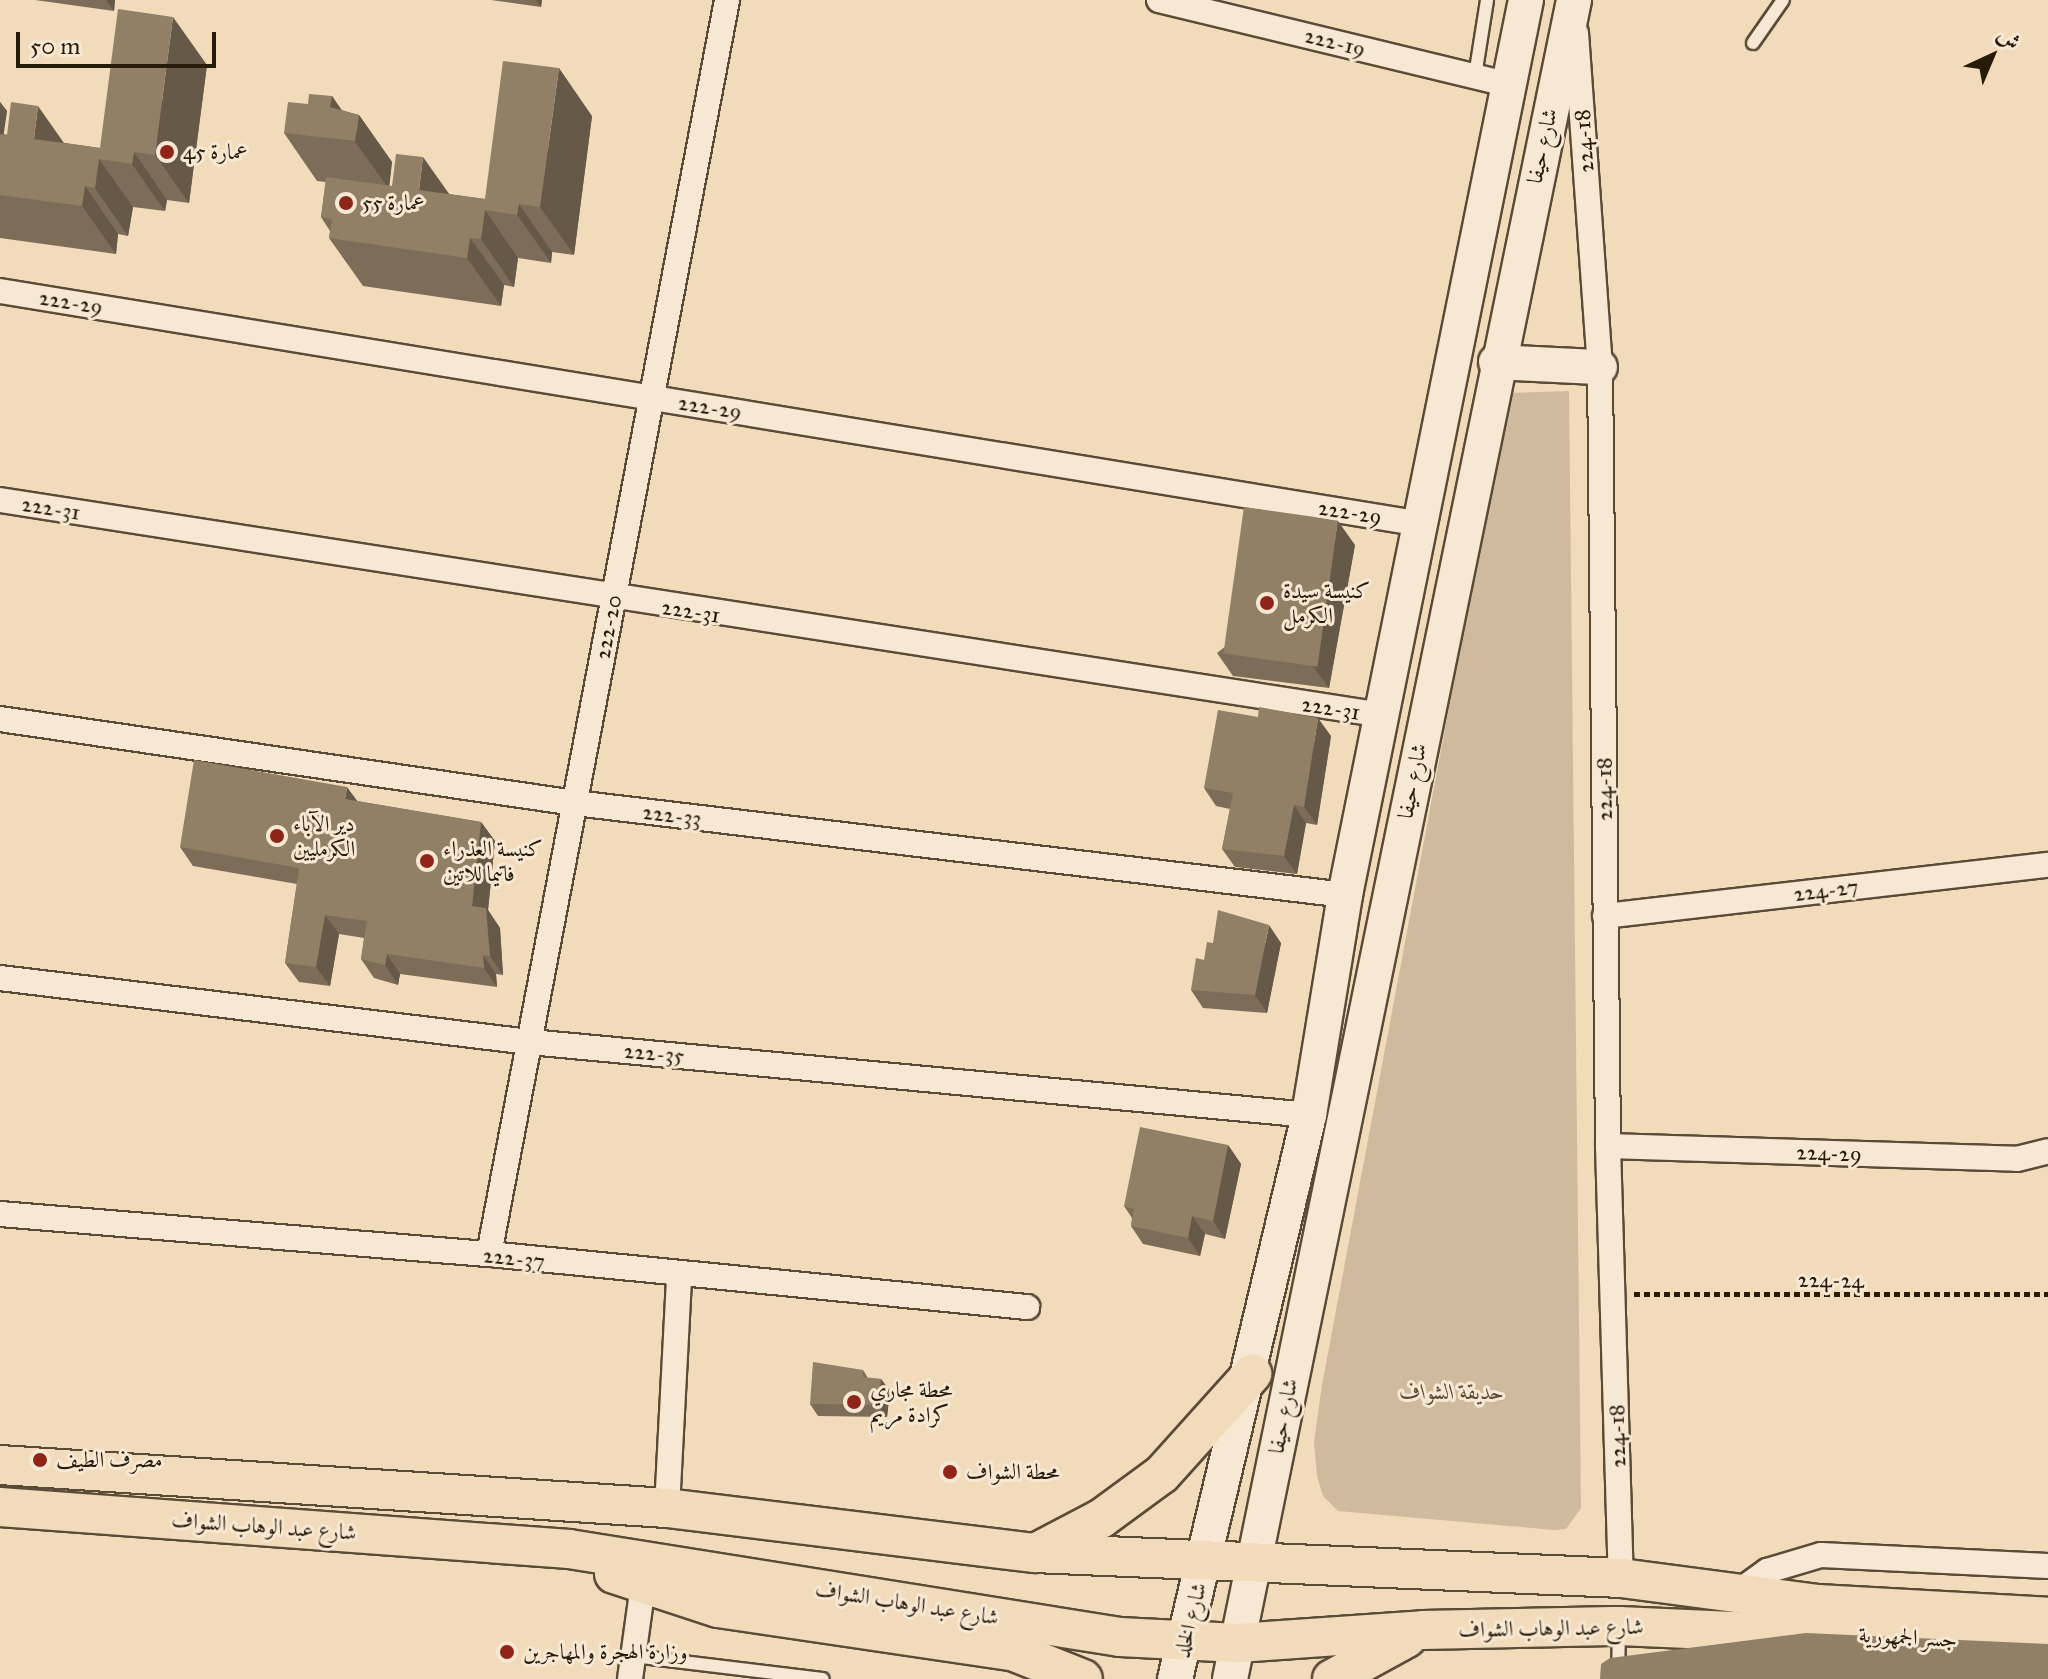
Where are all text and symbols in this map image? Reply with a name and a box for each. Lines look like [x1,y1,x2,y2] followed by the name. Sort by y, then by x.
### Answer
[20,16,220,66] scale bar
[1952,16,2032,96] north arrow
[1992,21,2026,56] text: ش
[1302,22,1368,62] street label: 222-19
[30,31,80,61] text: 50 m
[1521,106,1563,186] street label: شارع حيفا
[1569,109,1599,173] street label: 224-18
[183,139,248,165] place label: عمارة 45
[158,143,176,161] marker: عمارة 45
[362,190,425,216] place label: عمارة 55
[337,194,355,212] marker: عمارة 55
[37,284,105,320] street label: 222-29
[676,389,744,425] street label: 222-29
[20,490,82,526] street label: 222-31
[1316,494,1384,530] street label: 222-29
[1283,577,1370,628] place label: كنيسة سيدة الكرمل
[589,593,627,661] street label: 222-20
[660,593,722,629] street label: 222-31
[1258,594,1276,612] marker: كنيسة سيدة الكرمل
[1300,690,1362,726] street label: 222-31
[1392,741,1432,821] street label: شارع حيفا
[1590,757,1618,821] street label: 224-18
[641,798,703,832] street label: 222-33
[293,810,355,862] place label: دير الآباء الكرمليين
[268,827,286,845] marker: دير الآباء الكرمليين
[443,835,543,886] place label: كنيسة العذراء فاتيما للاتين
[418,852,436,870] marker: كنيسة العذراء فاتيما للاتين
[1792,873,1860,907] street label: 224-27
[623,1037,685,1069] street label: 222-35
[1796,1139,1862,1167] street label: 224-29
[482,1242,546,1274] street label: 222-37
[1798,1266,1864,1294] street label: 224-24
[870,1376,952,1428] place label: محطة مجاري كرادة مريم
[1263,1376,1303,1456] street label: شارع حيفا
[1400,1379,1504,1405] park label: حديقة الشواف
[845,1393,863,1411] marker: محطة مجاري كرادة مريم
[1603,1404,1631,1468] street label: 224-18
[56,1447,163,1473] place label: مصرف الطيف
[31,1451,49,1469] marker: مصرف الطيف
[966,1459,1060,1485] place label: محطة الشواف
[941,1463,959,1481] marker: محطة الشواف
[171,1506,357,1546] street label: شارع عبد الوهاب الشواف
[813,1575,1001,1631] street label: شارع عبد الوهاب الشواف
[1168,1580,1212,1660] street label: شارع الخلد
[1458,1613,1644,1643] street label: شارع عبد الوهاب الشواف
[1858,1621,1958,1653] street label: جسر الجمهورية
[523,1639,688,1665] place label: وزارة الهجرة والمهاجرين
[498,1643,516,1661] marker: وزارة الهجرة والمهاجرين

